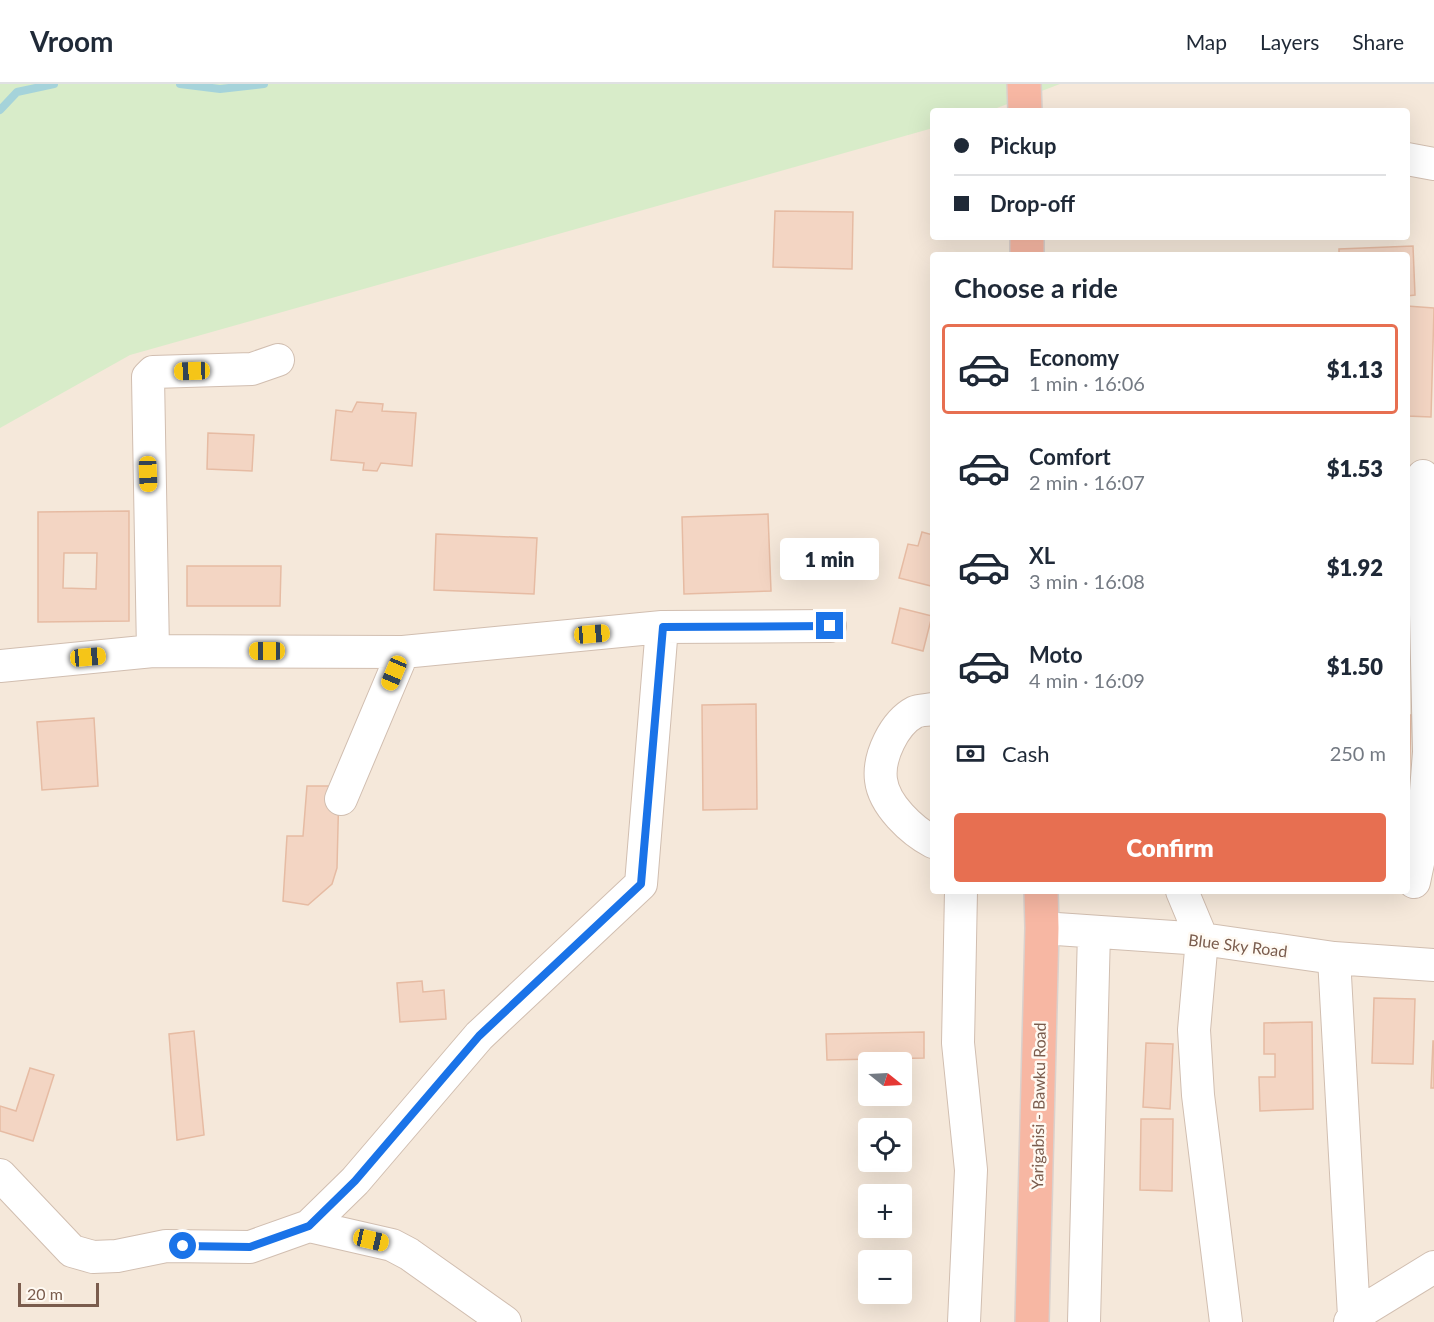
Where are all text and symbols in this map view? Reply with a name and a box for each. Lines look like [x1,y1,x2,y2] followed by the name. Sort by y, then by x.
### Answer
[30,24,114,58] text: Vroom
[1186,29,1227,54] text: Map
[1260,29,1319,54] text: Layers
[1352,29,1404,54] text: Share
[990,132,1056,159] text: Pickup
[990,190,1075,217] text: Drop-off
[954,271,1118,304] text: Choose a ride
[957,342,1011,396] icon: car
[1029,344,1119,371] text: Economy
[1327,356,1383,383] text: $1.13
[174,361,210,381] car
[1029,371,1145,395] text: 1 min · 16:06
[957,441,1011,495] icon: car
[1029,443,1111,470] text: Comfort
[1327,455,1383,482] text: $1.53
[138,456,158,492] car
[1029,470,1145,494] text: 2 min · 16:07
[780,539,880,581] callout: 1 min
[957,540,1011,594] icon: car
[1029,542,1055,569] text: XL
[805,547,854,571] text: 1 min
[1327,554,1383,581] text: $1.92
[1029,569,1145,593] text: 3 min · 16:08
[816,612,843,639] route end
[573,623,611,645] car
[957,639,1011,693] icon: car
[1029,641,1083,668] text: Moto
[249,642,285,660] car
[69,646,107,668] car
[379,653,409,693] car
[1327,653,1383,680] text: $1.50
[1029,668,1145,692] text: 4 min · 16:09
[954,737,987,770] icon: cash
[1002,740,1049,767] text: Cash
[1330,741,1386,765] text: 250 m
[954,813,1386,882] button: Confirm
[1187,930,1289,960] street label: Blue Sky Road
[1027,1022,1049,1190] street label: Yarigabisi - Bawku Road
[858,1052,912,1106] north arrow
[858,1052,912,1304] map controls
[858,1118,912,1172] button: locate
[858,1184,912,1238] button: +
[351,1227,391,1253] car
[169,1232,196,1259] route start
[858,1250,912,1304] button: −
[18,1280,99,1308] scale bar
[27,1284,63,1303] text: 20 m

